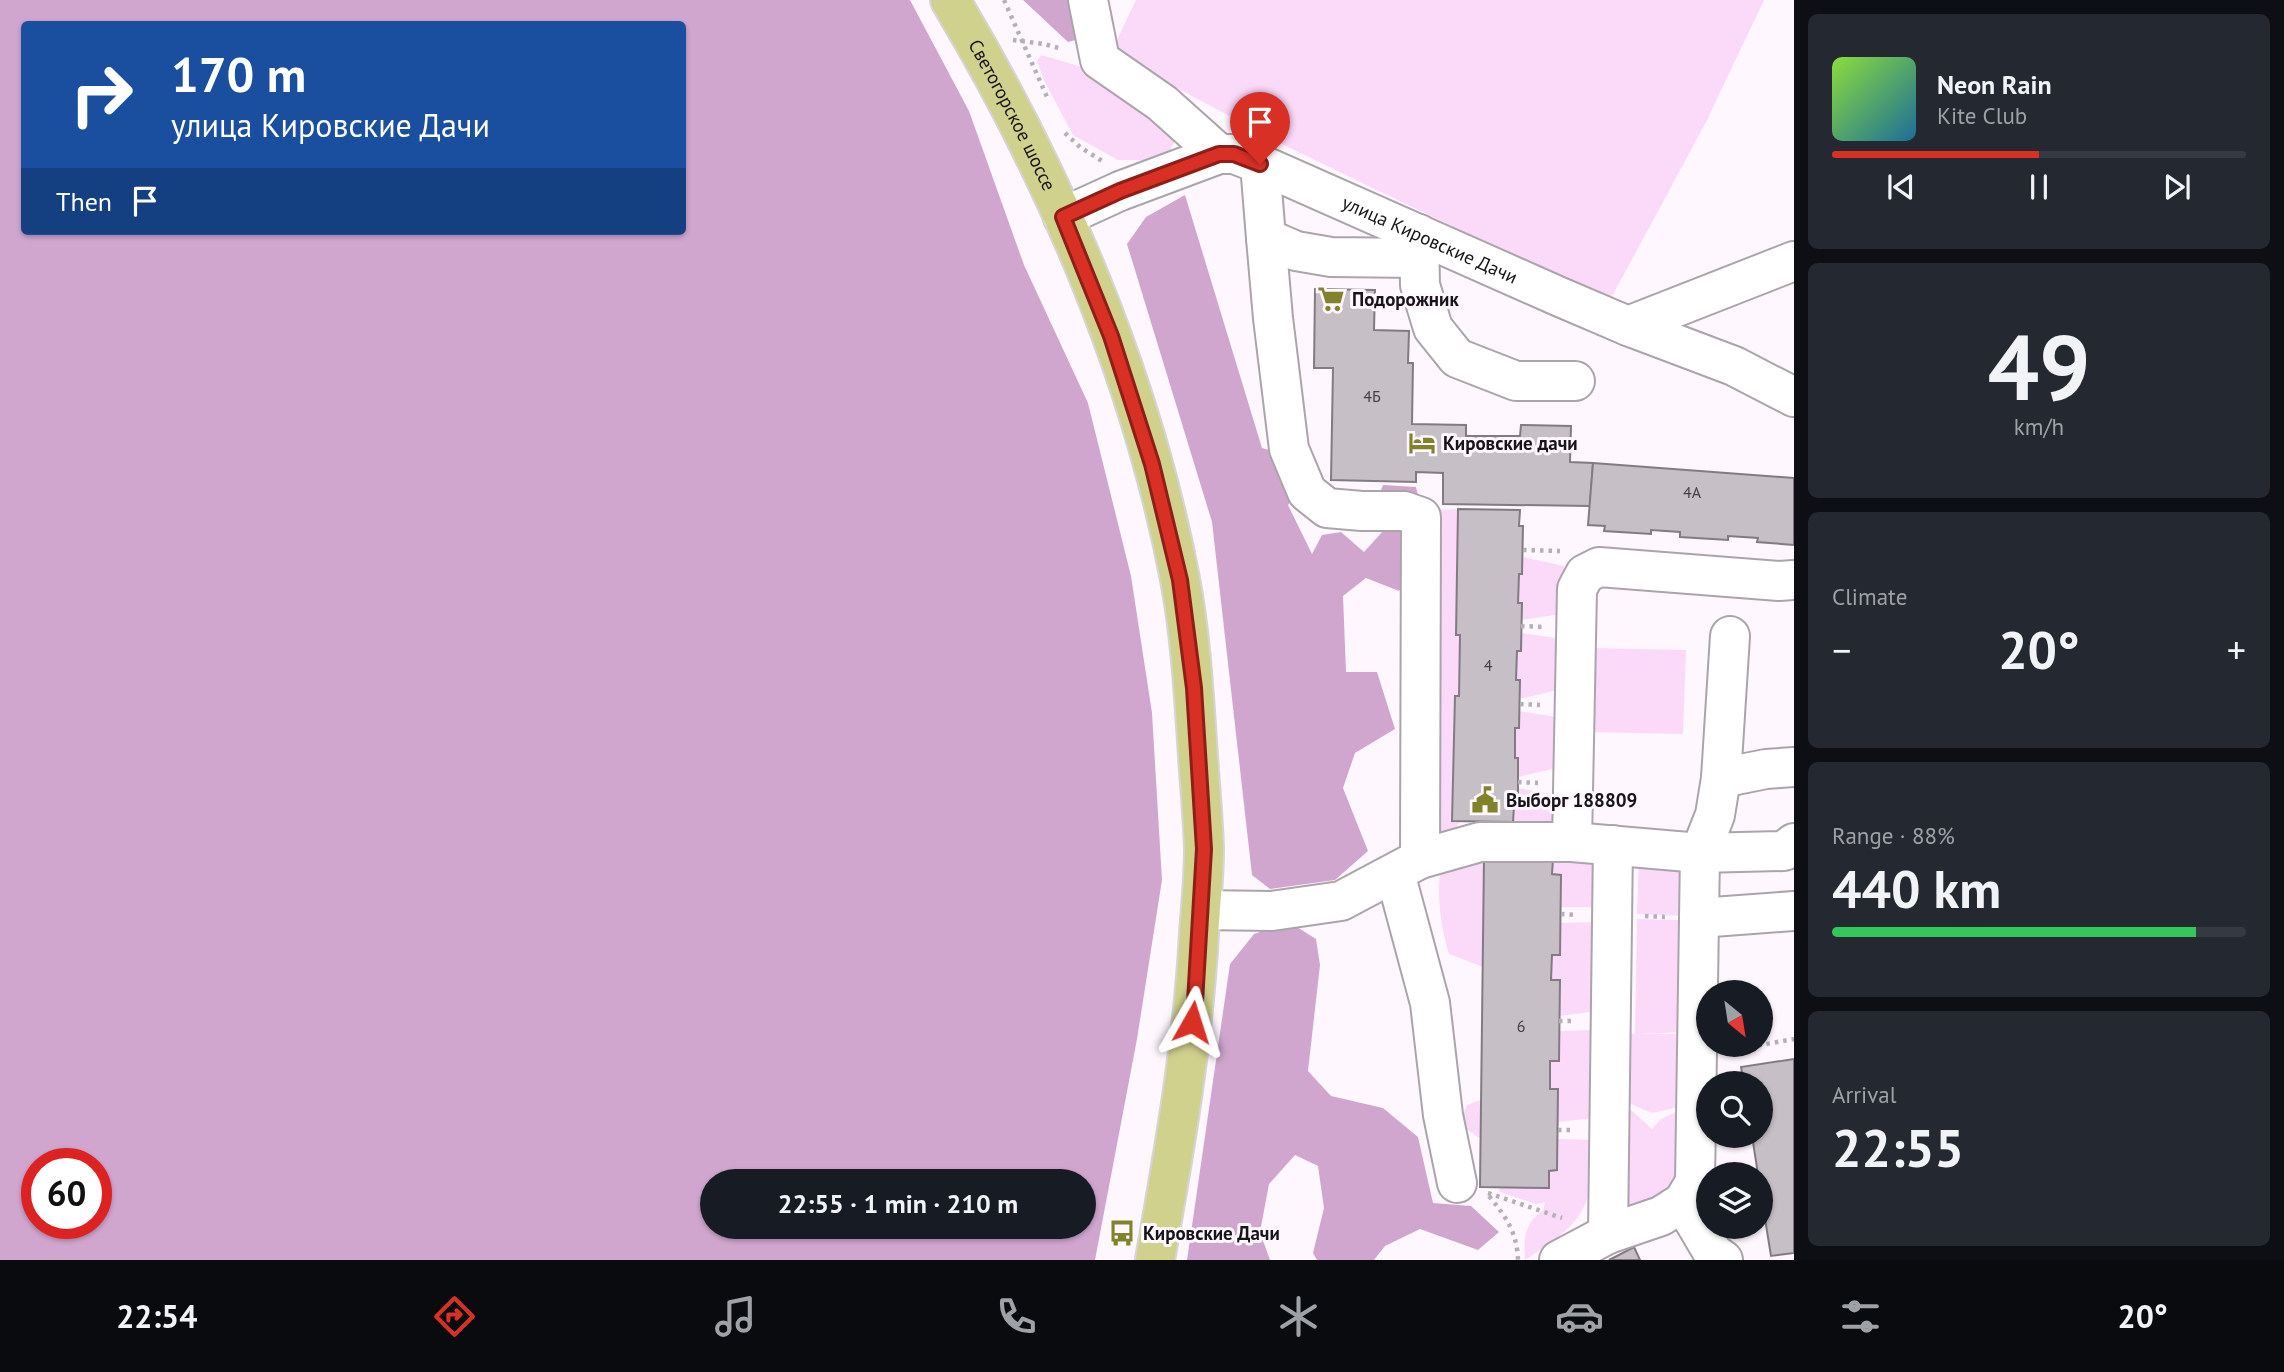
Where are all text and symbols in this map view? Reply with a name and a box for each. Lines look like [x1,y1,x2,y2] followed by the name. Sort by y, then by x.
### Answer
[963,35,1062,194] street label: Светогорское шоссе
[171,42,306,106] text: 170 m
[56,49,147,140] icon: right
[1937,68,2052,101] text: Neon Rain
[1230,92,1290,164] pin
[1937,101,2027,130] text: Kite Club
[1241,103,1279,141] icon: arrive
[171,104,490,146] text: улица Кировские Дачи
[1882,168,1920,206] icon: previous
[2020,168,2058,206] icon: pause
[2158,168,2196,206] icon: next
[126,182,164,220] icon: arrive
[56,185,112,218] text: Then
[1338,190,1521,289] street label: улица Кировские Дачи
[1316,284,1346,314] supermarket icon: Подорожник
[1352,287,1459,311] place label: Подорожник
[1987,307,2091,425] text: 49
[1363,386,1381,406] house number: 4Б
[2014,412,2064,441] text: km/h
[1407,428,1437,458] hotel icon: Кировские дачи
[1443,431,1578,455] place label: Кировские дачи
[1683,482,1702,502] house number: 4А
[1832,582,1907,611] text: Climate
[1998,616,2080,683] text: 20°
[1832,625,1851,674] text: −
[2227,625,2246,674] text: +
[1484,655,1493,675] house number: 4
[1470,785,1500,815] public building icon: Выборг 188809
[1506,788,1637,812] place label: Выборг 188809
[1832,821,1955,850] text: Range · 88%
[1832,855,2001,922] text: 440 km
[1696,980,1773,1057] north arrow
[1696,980,1773,1239] map controls
[1155,985,1229,1059] position arrow
[1517,1016,1525,1036] house number: 6
[1696,1071,1773,1148] button: search
[1832,1080,1896,1109] text: Arrival
[1832,1114,1964,1181] text: 22:55
[21,1148,112,1239] speed limit sign: 60
[1696,1162,1773,1239] button: layers
[778,1187,1018,1220] text: 22:55 · 1 min · 210 m
[1107,1218,1137,1248] bus stop icon: Кировские Дачи
[1143,1221,1280,1245] place label: Кировские Дачи
[430,1292,479,1341] icon: directions
[711,1292,760,1341] icon: music
[992,1292,1041,1341] icon: phone
[1274,1292,1323,1341] icon: climate
[1555,1292,1604,1341] icon: car
[1836,1292,1885,1341] icon: filters
[116,1295,197,1337] text: 22:54
[2118,1295,2168,1337] text: 20°

